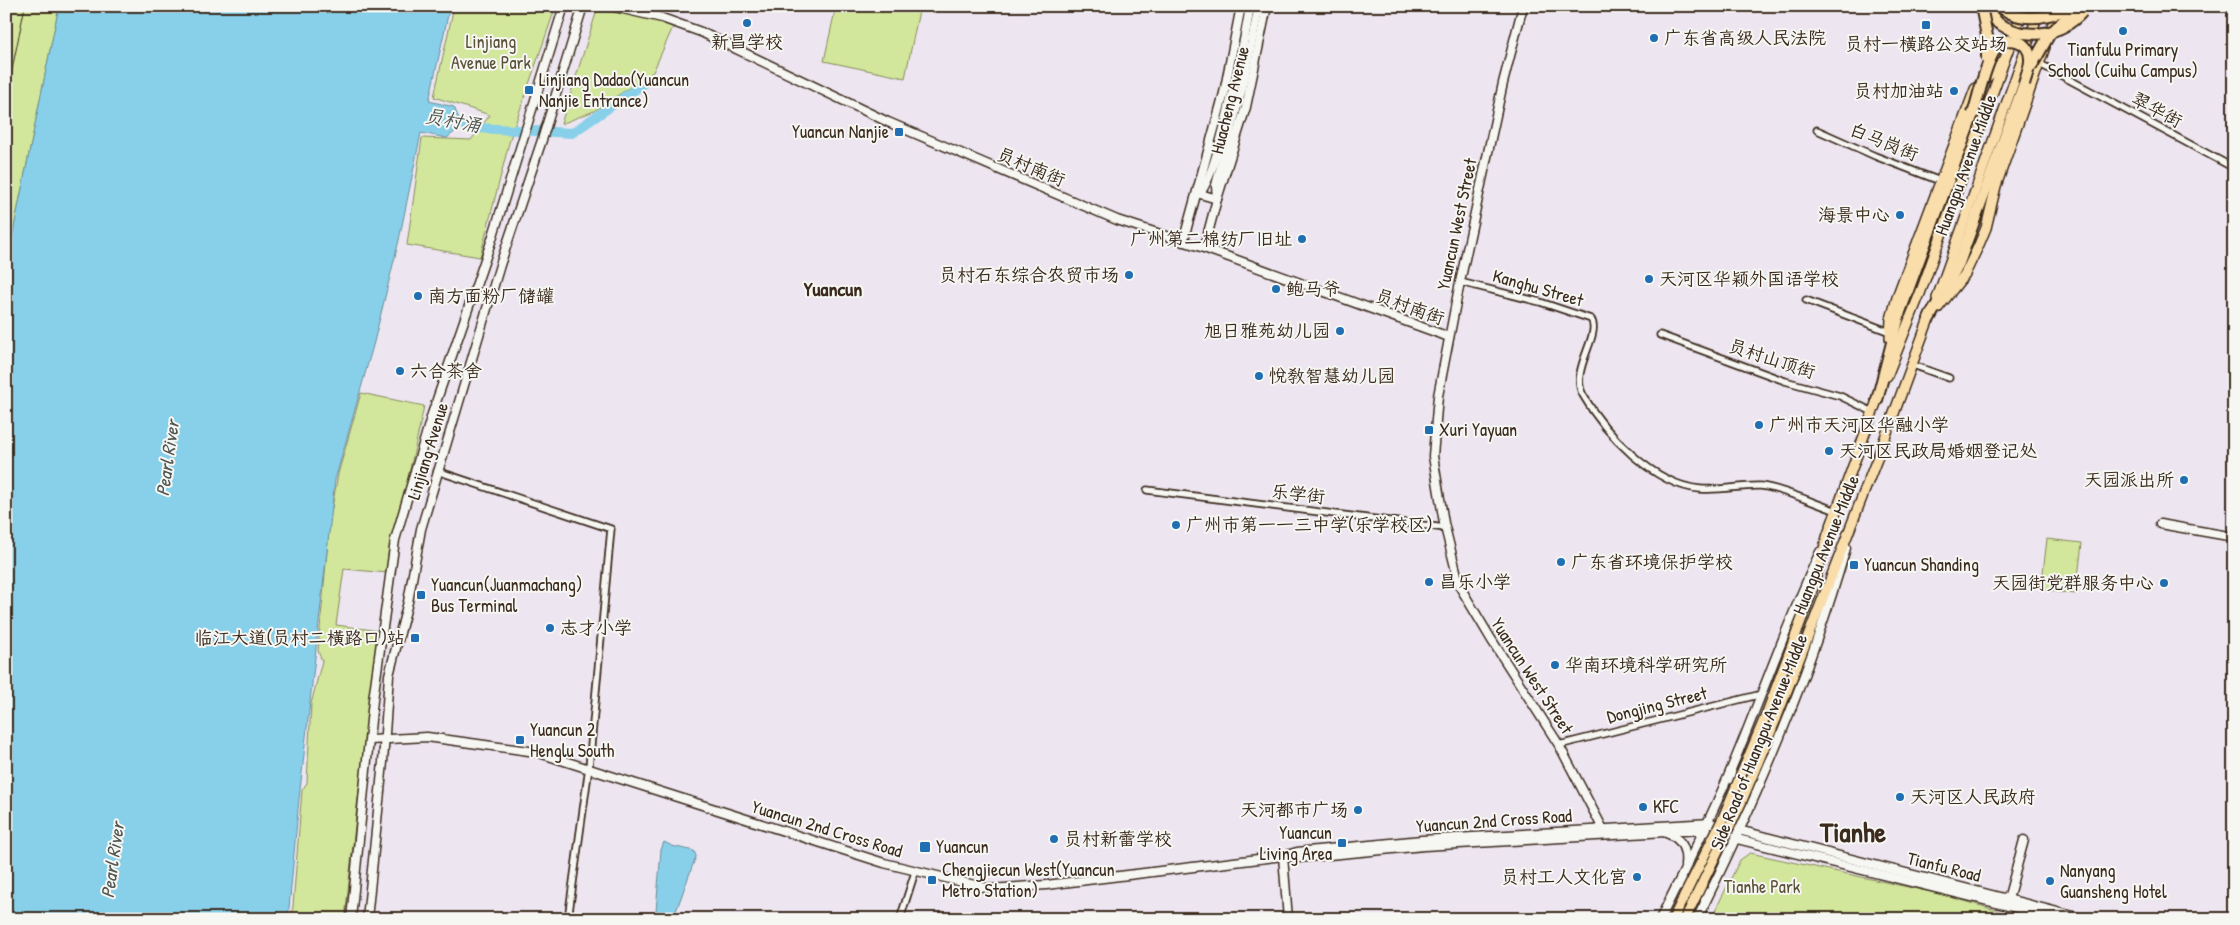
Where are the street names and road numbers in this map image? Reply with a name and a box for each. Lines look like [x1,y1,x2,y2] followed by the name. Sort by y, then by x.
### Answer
[1204,43,1255,156] street label: Huacheng Avenue
[2128,86,2187,133] street label: 翠华街
[1928,91,2003,239] street label: Huangpu Avenue Middle
[1846,116,1922,167] street label: 白马岗街
[993,141,1069,192] street label: 员村南街
[1430,155,1483,292] street label: Yuancun West Street
[1490,263,1587,313] street label: Kanghu Street
[1372,282,1448,331] street label: 员村南街
[1725,333,1819,384] street label: 员村山顶街
[401,399,454,502] street label: Linjiang Avenue
[1786,471,1865,618] street label: Huangpu Avenue Middle
[1270,478,1326,509] street label: 乐学街
[1485,613,1580,739] street label: Yuancun West Street
[1704,630,1813,853] street label: Side Road of Huangpu Avenue Middle
[1604,680,1710,729] street label: Dongjing Street
[749,794,905,863] street label: Yuancun 2nd Cross Road
[1415,803,1573,838] street label: Yuancun 2nd Cross Road
[1905,845,1984,888] street label: Tianfu Road

